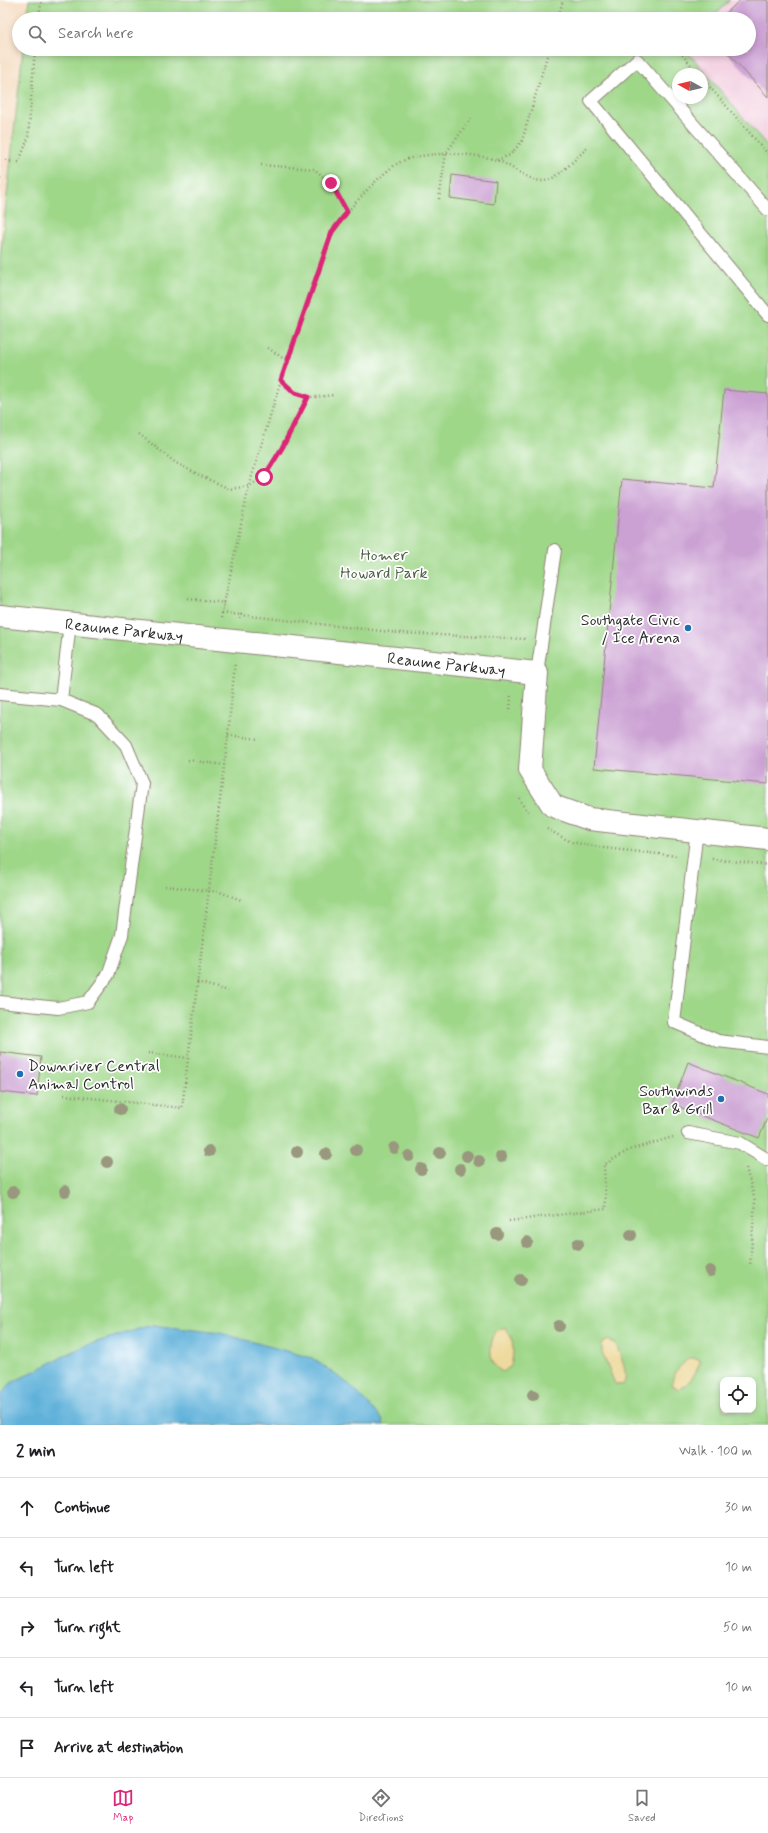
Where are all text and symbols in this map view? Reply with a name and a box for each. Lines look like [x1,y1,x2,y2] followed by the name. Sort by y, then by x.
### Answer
[12,12,756,56] search box
[26,23,48,45] icon: search
[58,24,134,44] text: Search here
[672,68,708,104] north arrow
[322,174,340,192] route end
[255,468,273,486] route start
[340,545,428,584] park label: Homer Howard Park
[581,610,680,649] place label: Southgate Civic / Ice Arena
[64,614,184,647] street label: Reaume Parkway
[683,623,693,633] marker: Southgate Civic / Ice Arena
[386,648,507,682] street label: Reaume Parkway
[28,1056,160,1095] place label: Downriver Central Animal Control
[15,1069,25,1079] marker: Downriver Central Animal Control
[639,1081,713,1120] place label: Southwinds Bar & Grill
[716,1094,726,1104] marker: Southwinds Bar & Grill
[720,1377,756,1413] map controls
[720,1377,756,1413] button: locate
[16,1440,56,1462] text: 2 min
[679,1443,752,1460] text: Walk · 100 m
[16,1497,38,1519] icon: ahead
[54,1498,110,1518] text: Continue
[725,1499,752,1516] text: 30 m
[16,1557,38,1579] icon: left
[54,1558,114,1578] text: Turn left
[725,1559,752,1576] text: 10 m
[16,1617,38,1639] icon: right
[54,1618,121,1638] text: Turn right
[723,1619,752,1636] text: 50 m
[16,1677,38,1699] icon: left
[54,1678,114,1698] text: Turn left
[725,1679,752,1696] text: 10 m
[16,1737,38,1759] icon: arrive
[54,1738,183,1758] text: Arrive at destination
[112,1787,134,1825] tab: Map
[358,1787,404,1825] tab: Directions
[628,1787,656,1825] tab: Saved

